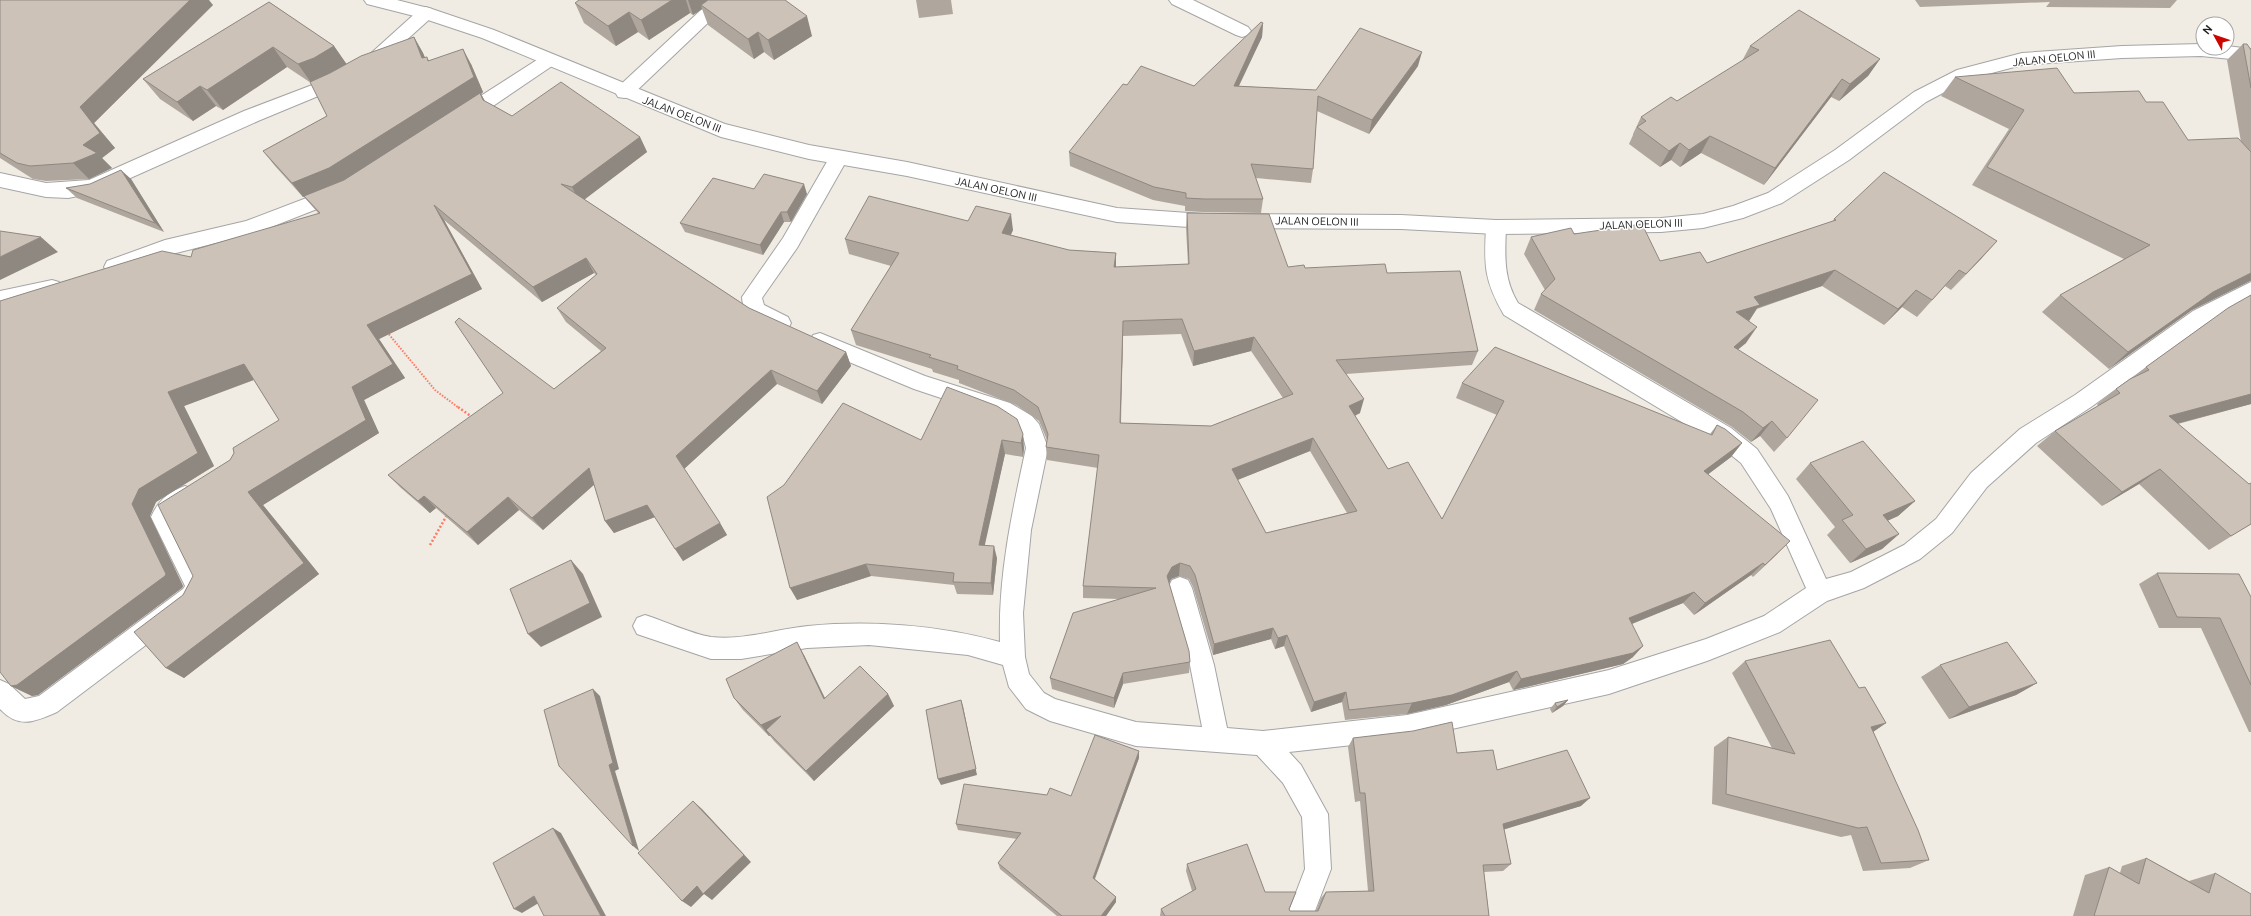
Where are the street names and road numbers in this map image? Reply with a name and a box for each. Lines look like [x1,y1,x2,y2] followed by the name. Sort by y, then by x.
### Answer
[2012,48,2096,68] street label: JALAN OELON III
[641,93,723,135] street label: JALAN OELON III
[954,174,1038,204] street label: JALAN OELON III
[1275,214,1359,228] street label: JALAN OELON III
[1599,217,1683,231] street label: JALAN OELON III

